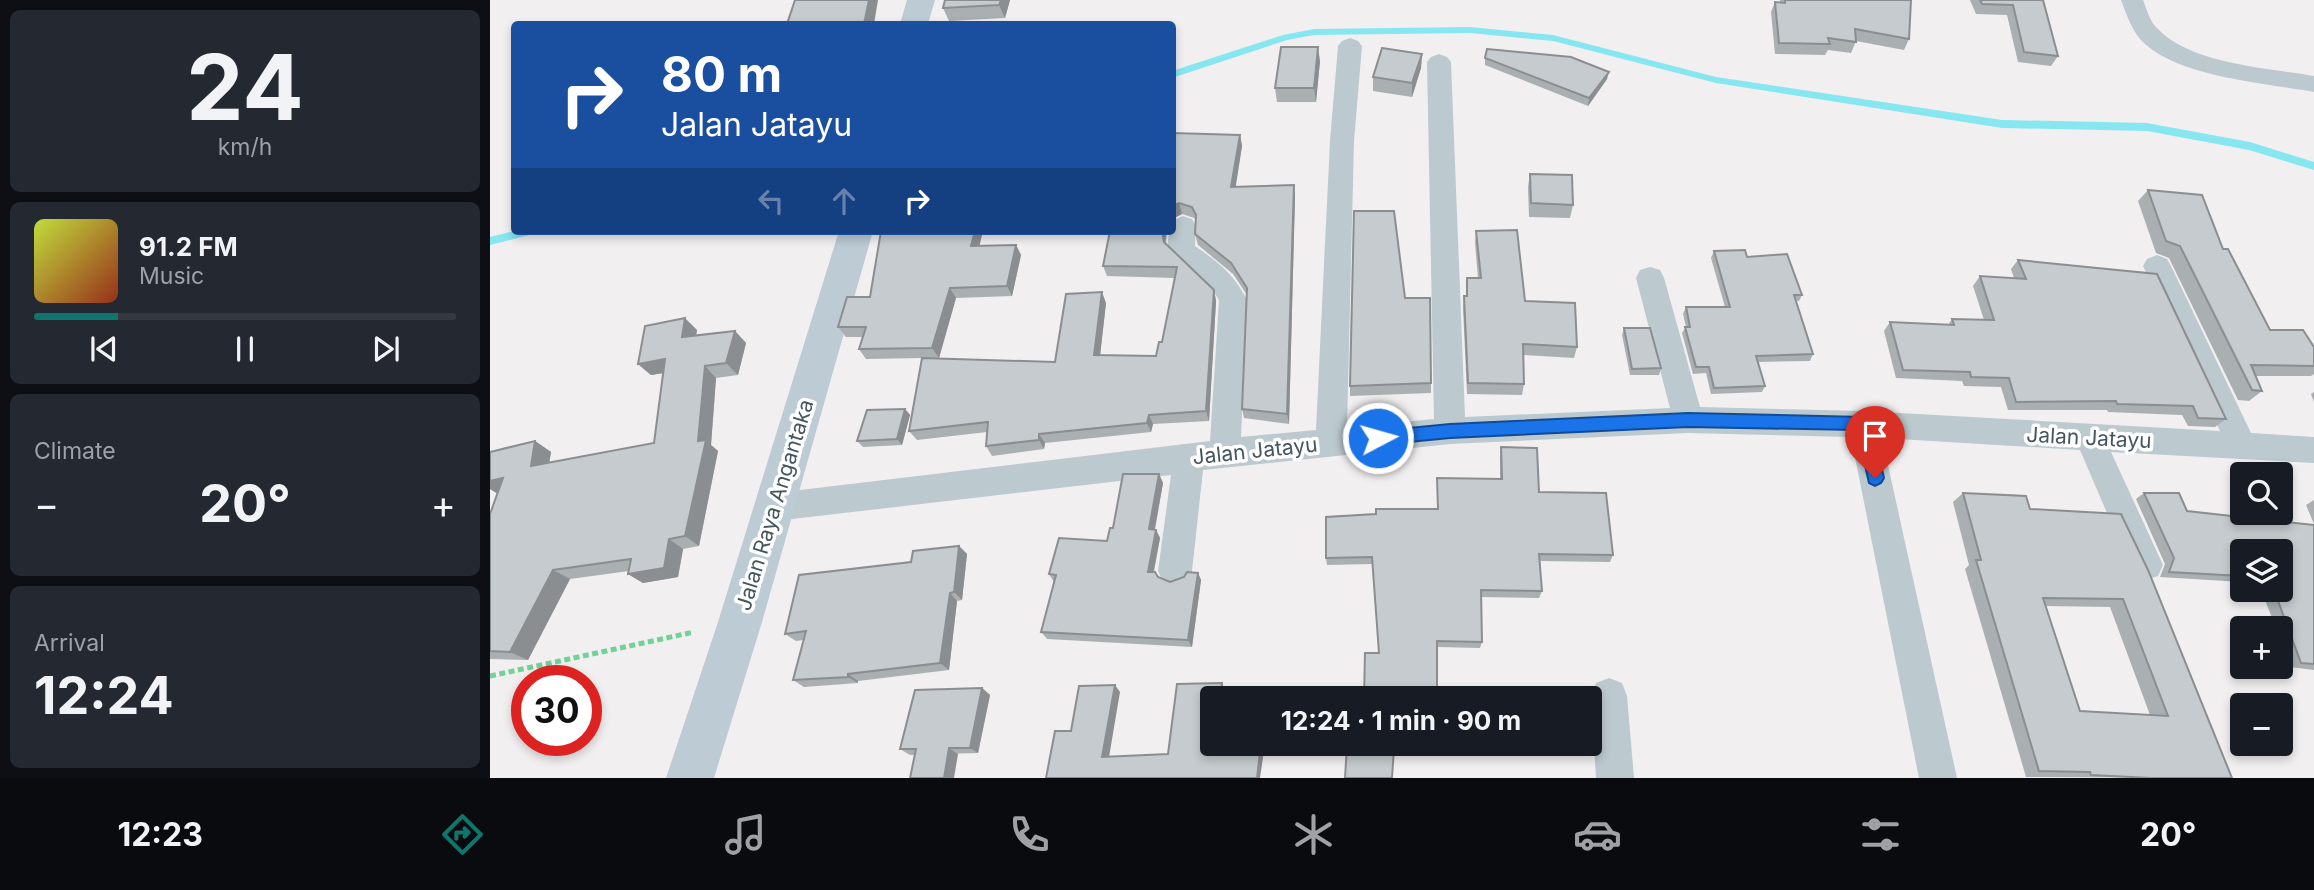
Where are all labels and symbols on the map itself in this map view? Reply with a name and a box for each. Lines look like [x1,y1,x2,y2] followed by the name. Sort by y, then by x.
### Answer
[731,396,819,613] street label: Jalan Raya Angantaka
[1341,401,1415,475] position arrow
[1845,406,1905,478] pin
[2026,422,2152,453] street label: Jalan Jatayu
[1191,432,1319,469] street label: Jalan Jatayu
[511,665,602,756] speed limit sign: 30

